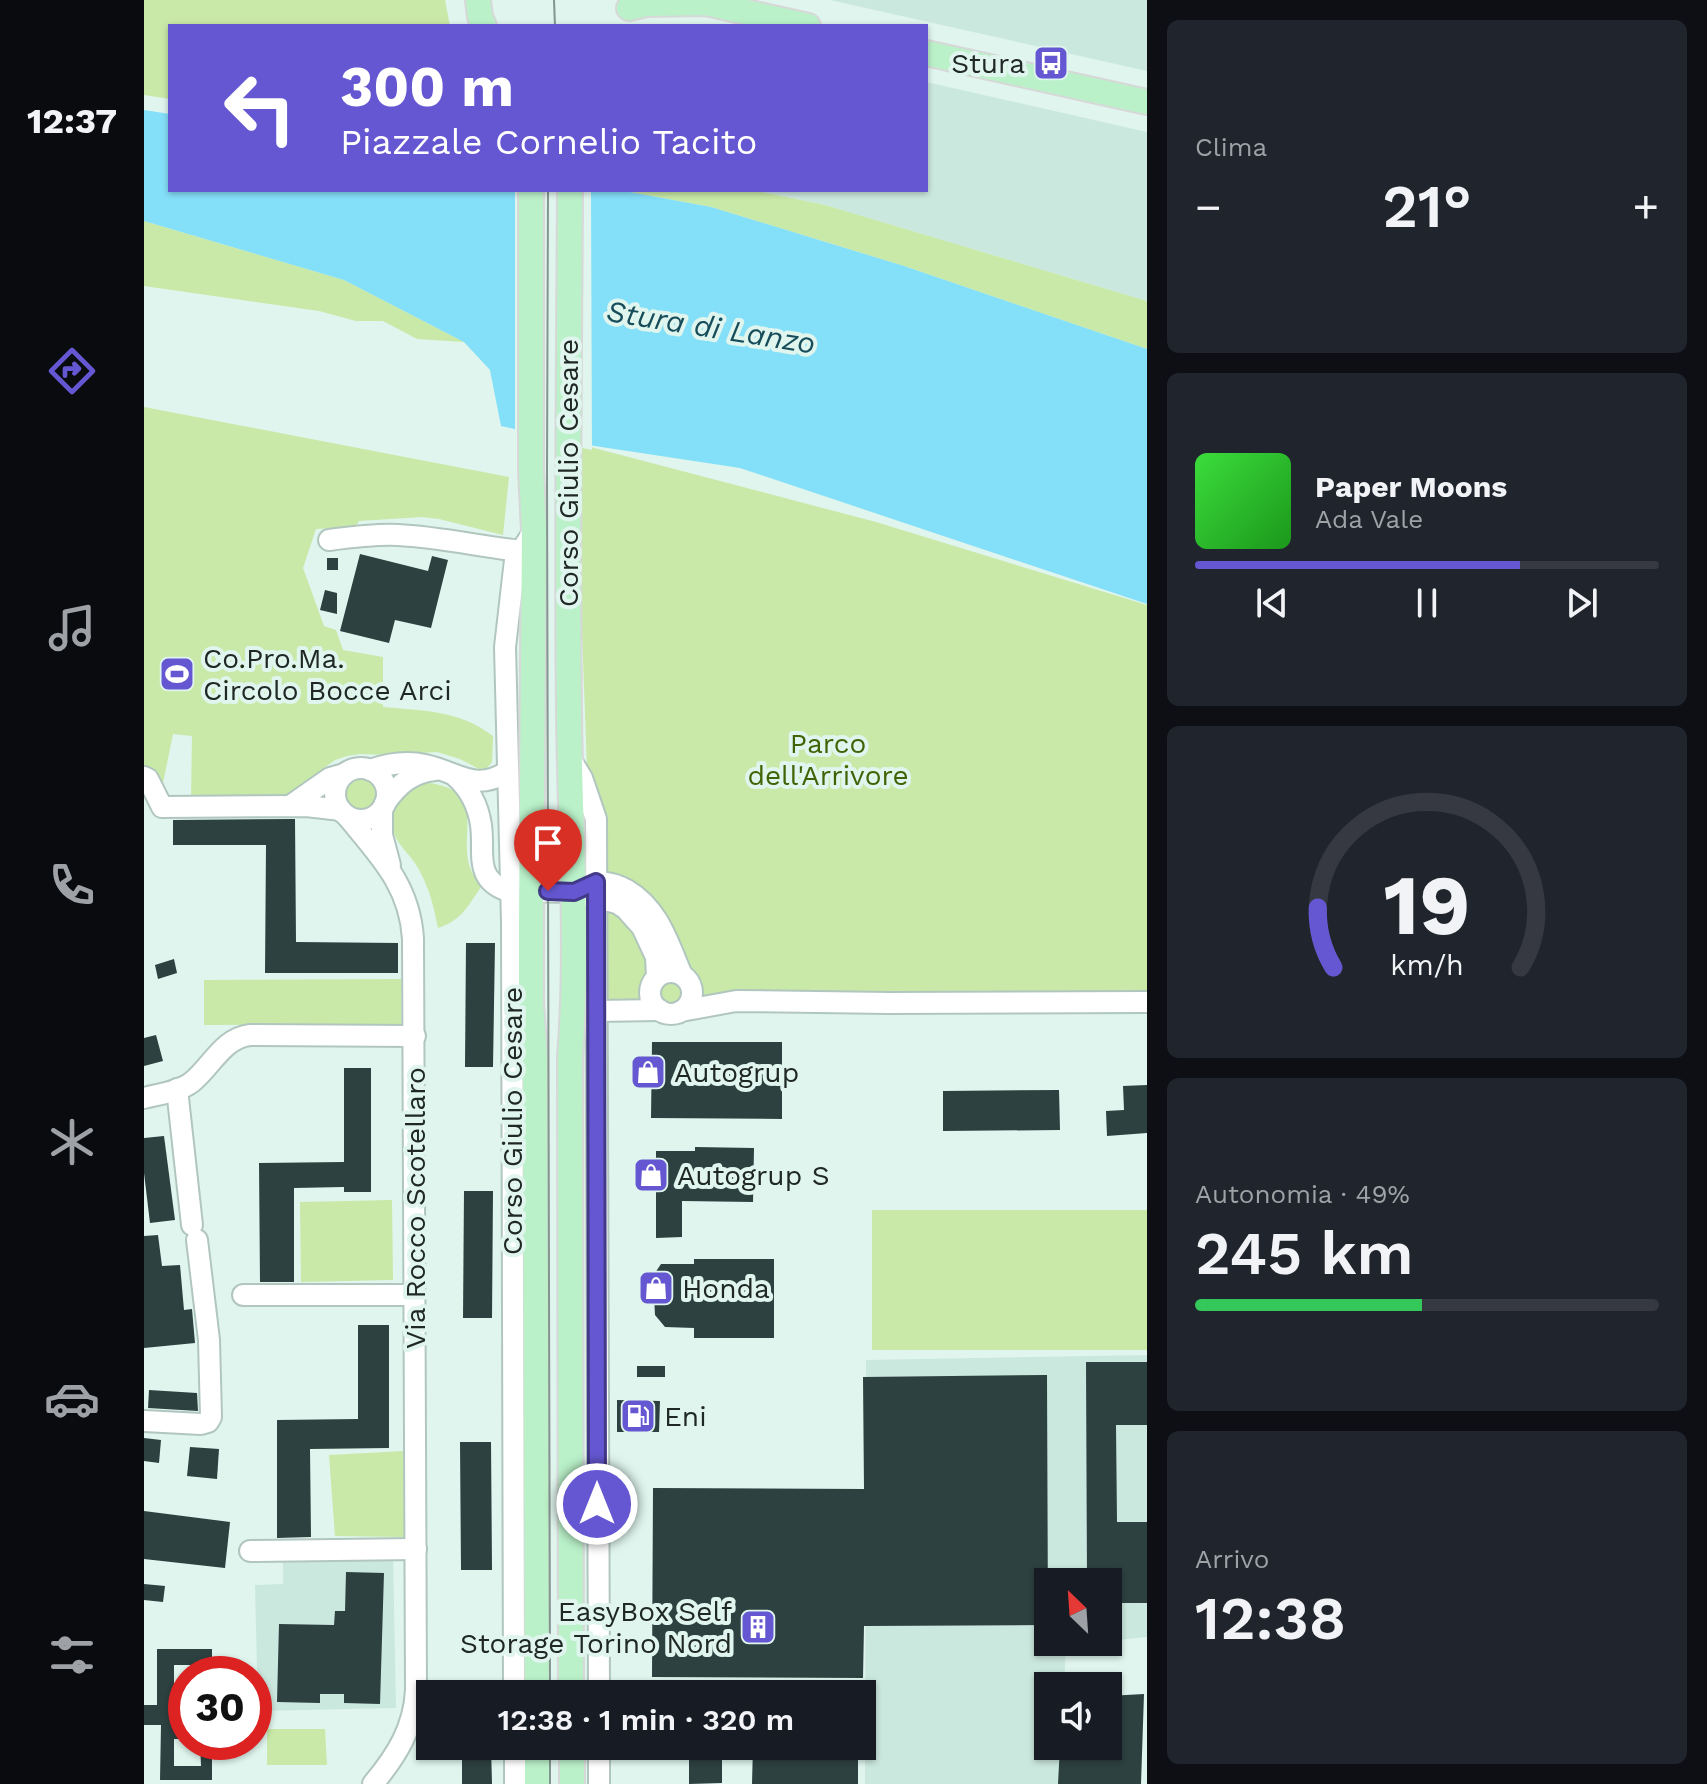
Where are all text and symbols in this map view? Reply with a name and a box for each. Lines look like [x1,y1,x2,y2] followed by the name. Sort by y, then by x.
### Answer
[1032,44,1070,82] bus stop icon: Stura
[951,47,1025,80] place label: Stura
[340,54,514,120] text: 300 m
[208,56,312,160] icon: left
[27,100,117,142] text: 12:37
[340,121,757,163] text: Piazzale Cornelio Tacito
[1195,132,1267,162] text: Clima
[1382,171,1472,242] text: 21°
[1195,181,1222,233] text: −
[1632,181,1659,233] text: +
[604,293,818,361] water label: Stura di Lanzo
[552,339,585,607] street label: Corso Giulio Cesare
[44,343,100,399] icon: directions
[1315,469,1507,504] text: Paper Moons
[1315,504,1423,534] text: Ada Vale
[1250,581,1294,625] icon: previous
[1405,581,1449,625] icon: pause
[1560,581,1604,625] icon: next
[44,600,100,656] icon: music
[203,642,452,707] place label: Co.Pro.Ma. Circolo Bocce Arci
[158,655,196,693] sports icon: Co.Pro.Ma. Circolo Bocce Arci
[747,727,909,792] park label: Parco dell'Arrivore
[514,809,582,891] pin
[526,821,570,865] icon: arrive
[44,857,100,913] icon: phone
[1383,857,1471,954] text: 19
[1390,948,1464,982] text: km/h
[496,987,529,1255] street label: Corso Giulio Cesare
[629,1053,667,1091] shop icon: Autogrup
[674,1056,799,1089] place label: Autogrup
[399,1067,432,1349] street label: Via Rocco Scotellaro
[44,1114,100,1170] icon: climate
[632,1156,670,1194] shop icon: Autogrup S
[677,1159,830,1192] place label: Autogrup S
[1195,1179,1410,1209] text: Autonomia · 49%
[1195,1218,1413,1289] text: 245 km
[637,1269,675,1307] shop icon: Honda
[682,1272,770,1305] place label: Honda
[44,1371,100,1427] icon: car
[619,1397,657,1435] fuel station icon: Eni
[664,1400,707,1433] place label: Eni
[555,1462,639,1546] position arrow
[1195,1544,1269,1574] text: Arrivo
[1034,1568,1122,1656] north arrow
[1034,1568,1122,1760] map controls
[1195,1583,1346,1654] text: 12:38
[460,1595,732,1660] place label: EasyBox Self Storage Torino Nord
[739,1608,777,1646] building icon: EasyBox Self Storage Torino Nord
[44,1627,100,1683] icon: filters
[168,1656,272,1760] speed limit sign: 30
[1034,1672,1122,1760] button: sound
[498,1702,794,1737] text: 12:38 · 1 min · 320 m

